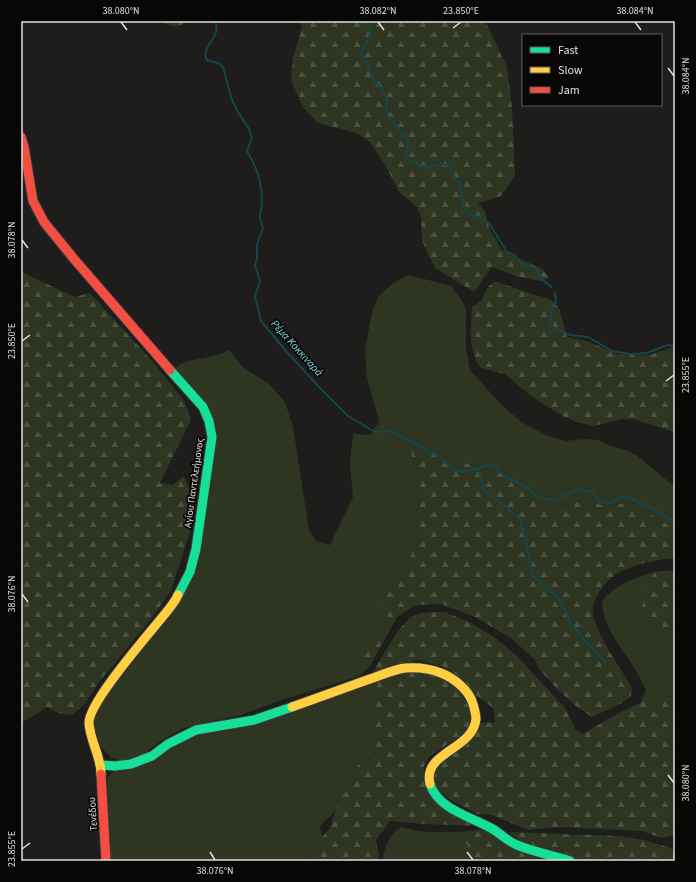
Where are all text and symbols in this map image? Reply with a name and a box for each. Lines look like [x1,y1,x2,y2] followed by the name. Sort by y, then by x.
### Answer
[102,4,140,18] text: 38.080°N
[359,4,397,18] text: 38.082°N
[443,4,479,18] text: 23.850°E
[616,4,654,18] text: 38.084°N
[522,34,662,106] legend
[558,42,578,59] text: Fast
[679,57,693,95] text: 38.084°N
[558,62,583,79] text: Slow
[558,82,580,99] text: Jam
[5,221,19,259] text: 38.078°N
[268,317,326,380] water label: Ρέμα Κοκκιναρά
[5,323,19,359] text: 23.850°E
[679,357,693,393] text: 23.855°E
[181,437,207,529] street label: Αγίου Παντελεήμονος
[5,575,19,613] text: 38.076°N
[679,764,693,802] text: 38.080°N
[85,797,101,831] street label: Τενέδου
[5,831,19,867] text: 23.855°E
[196,864,234,878] text: 38.076°N
[454,864,492,878] text: 38.078°N

